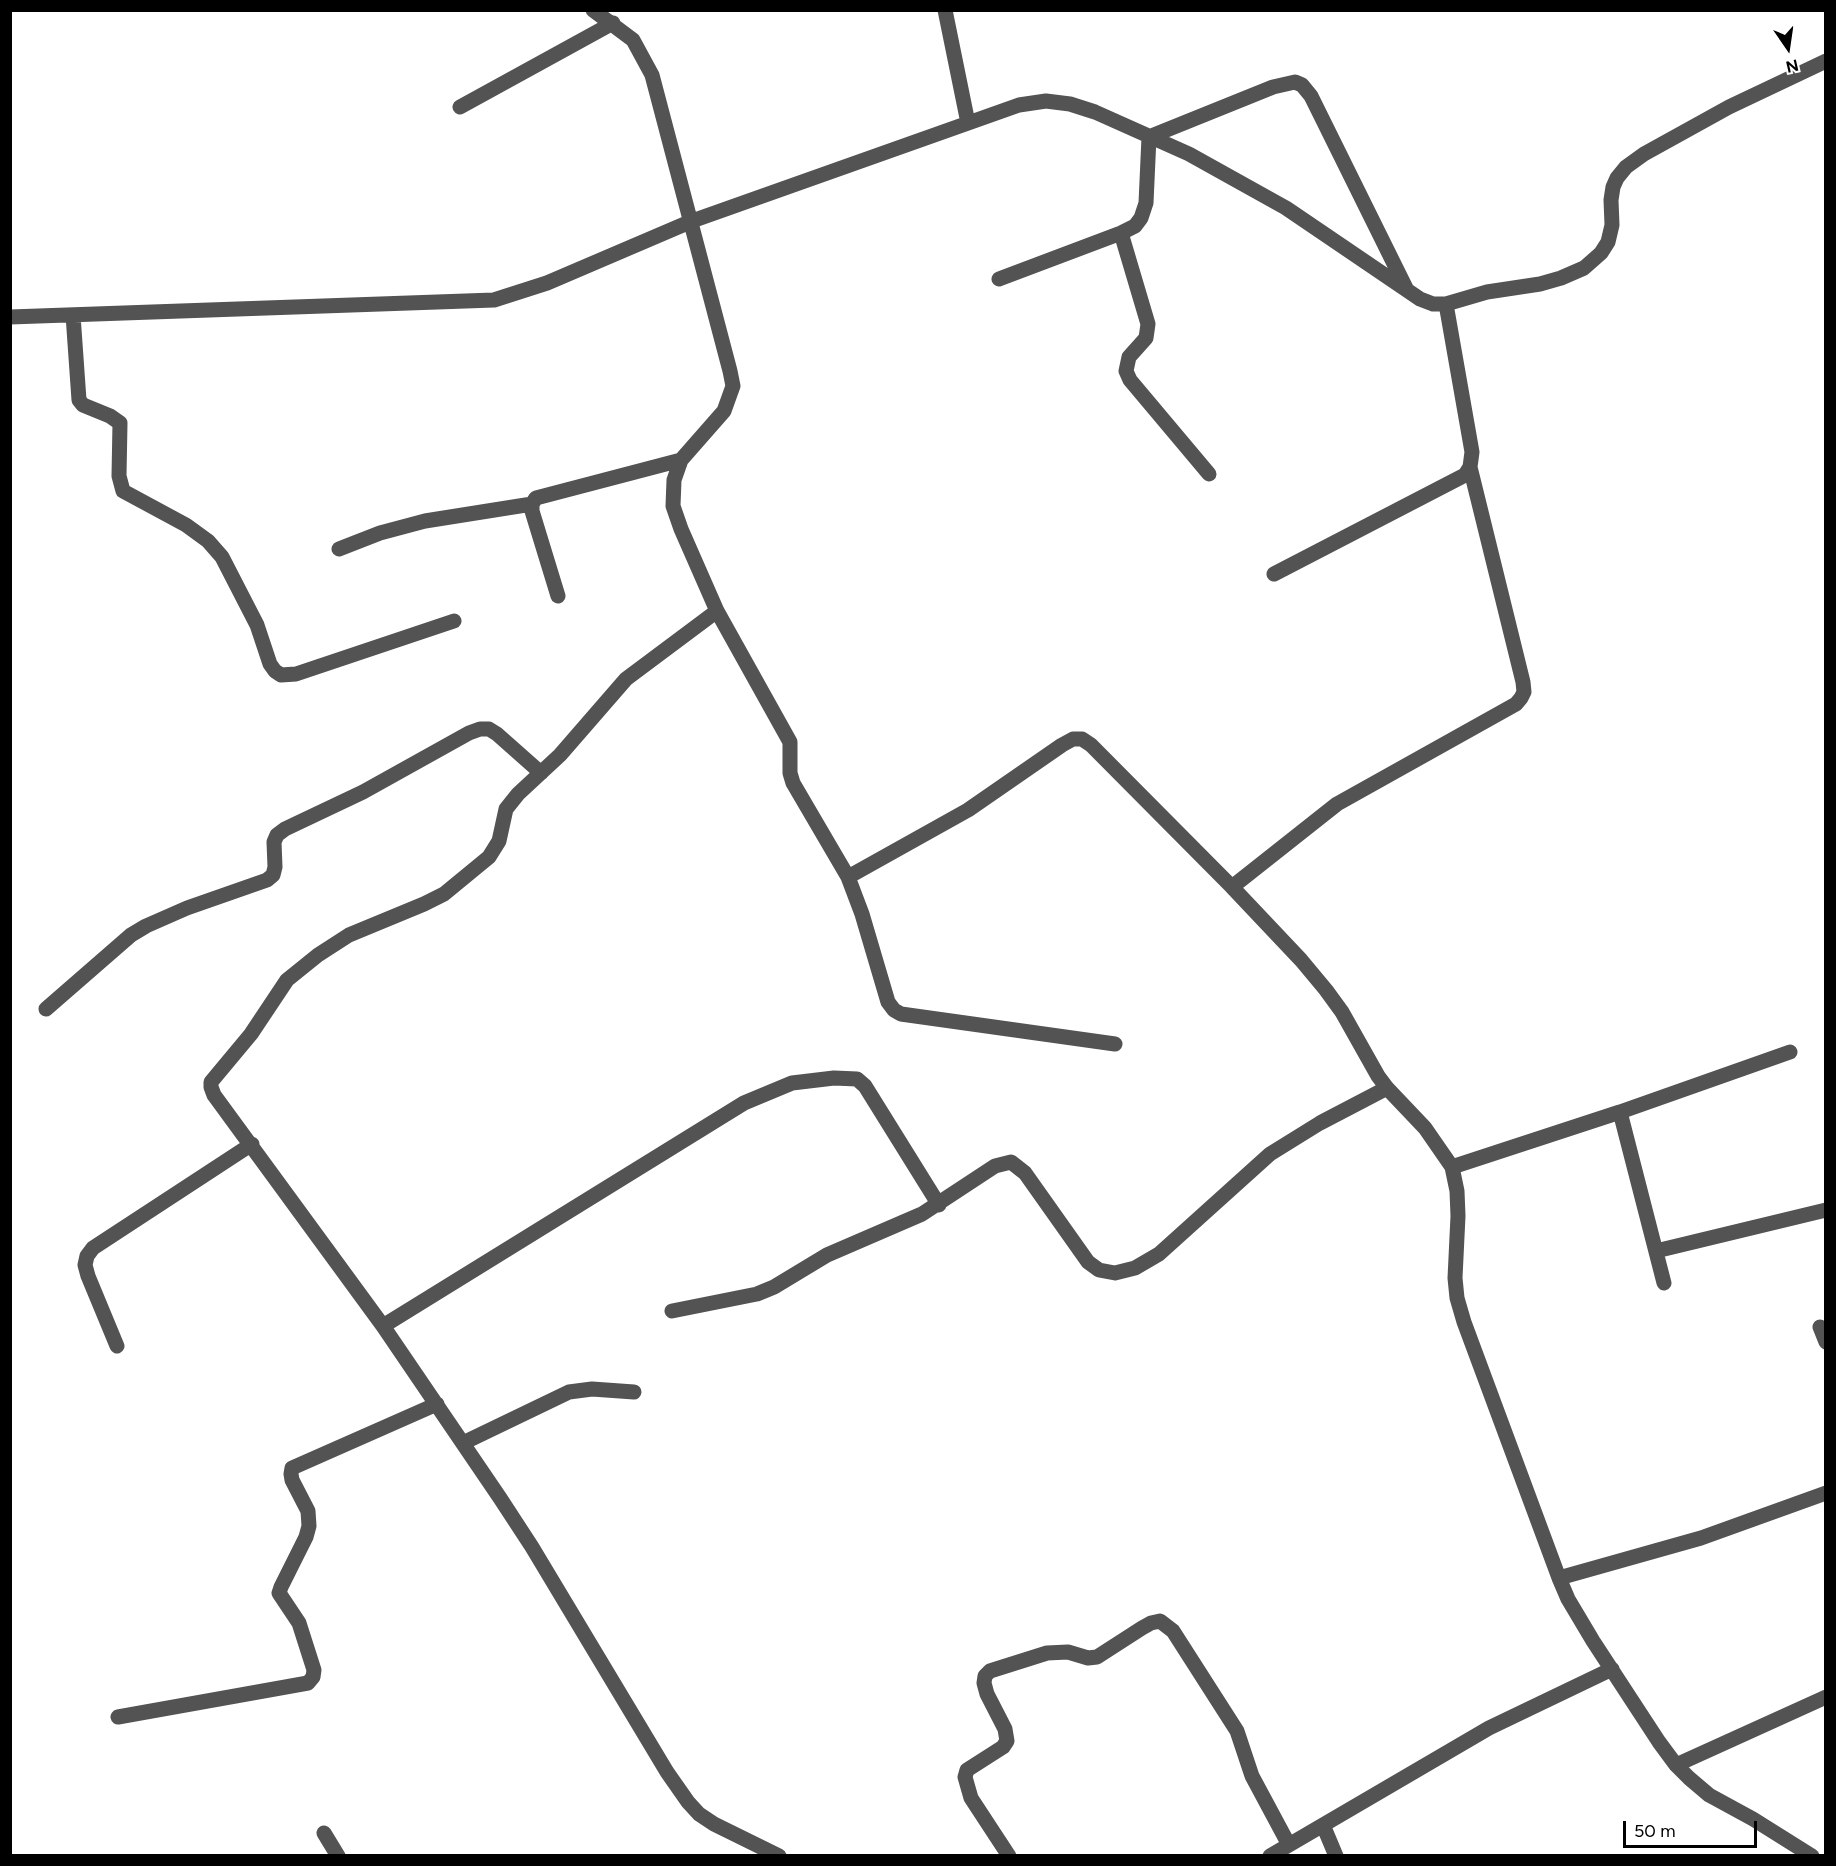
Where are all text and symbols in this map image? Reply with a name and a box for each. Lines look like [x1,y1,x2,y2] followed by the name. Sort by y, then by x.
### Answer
[1758,18,1818,78] north arrow
[1784,55,1800,77] text: N
[1626,1809,1760,1847] scale bar
[1634,1820,1676,1842] text: 50 m

